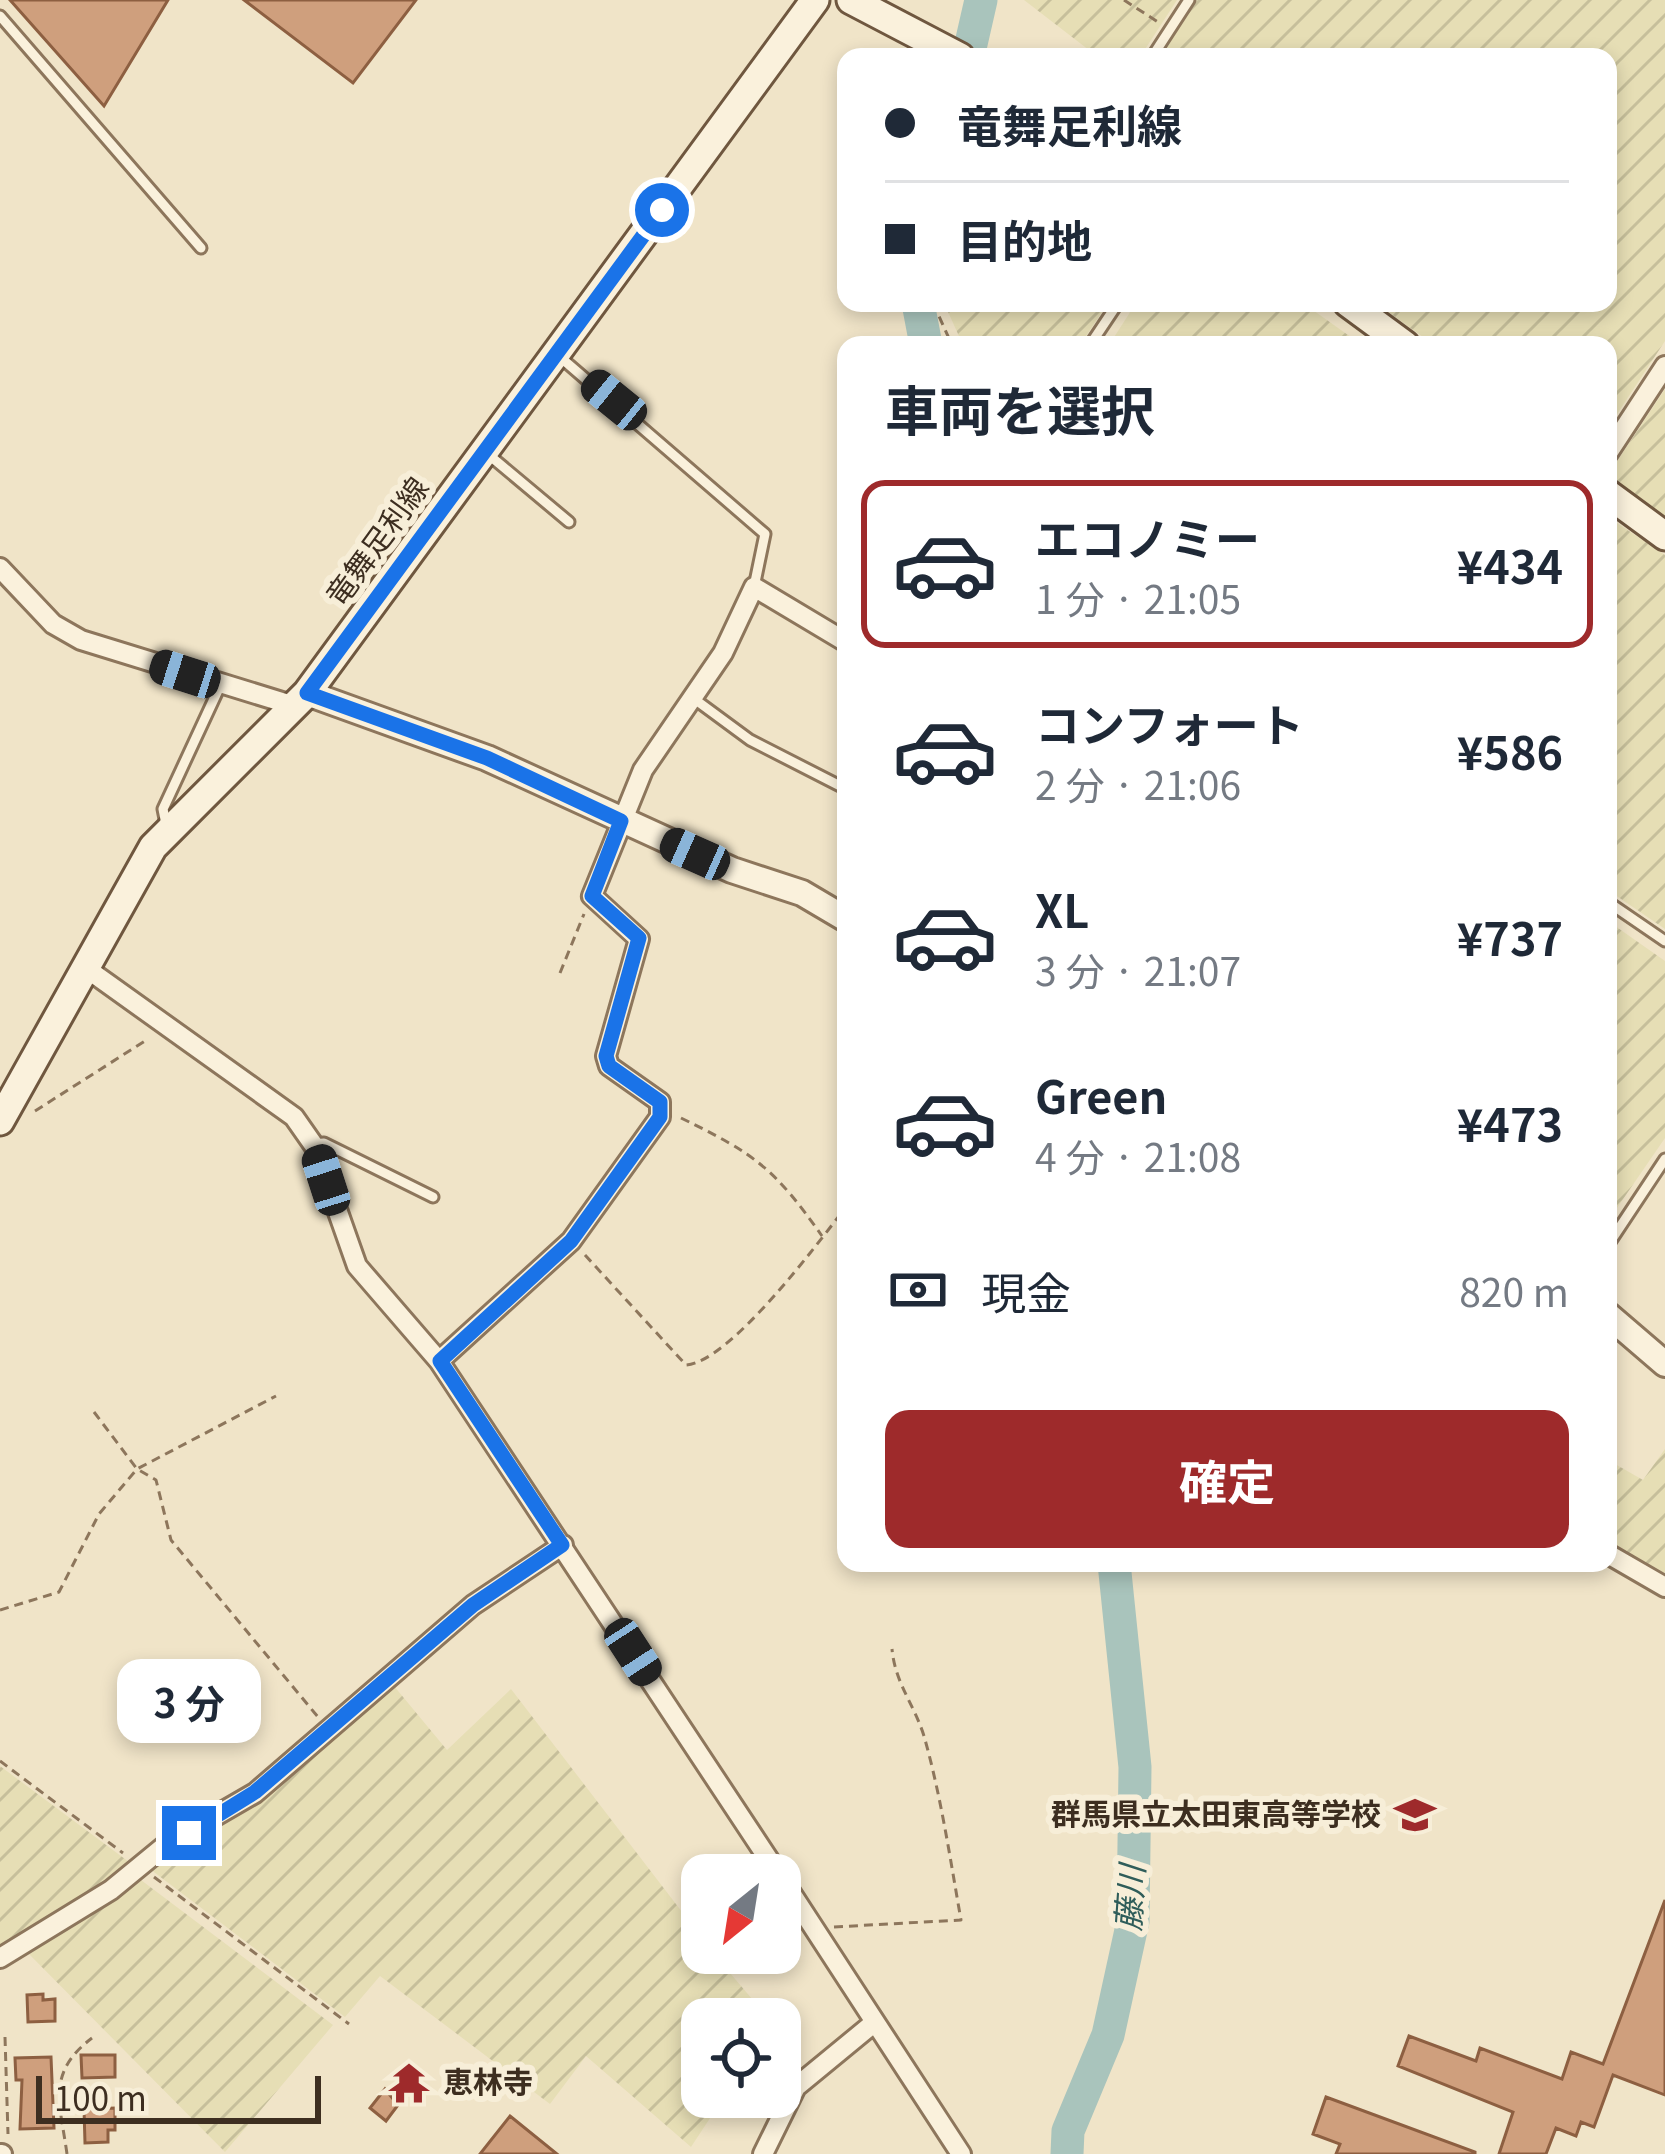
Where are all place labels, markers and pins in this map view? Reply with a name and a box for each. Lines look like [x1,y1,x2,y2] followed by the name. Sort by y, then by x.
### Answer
[1051,1790,1381,1834] place label: 群馬県立太田東高等学校
[1392,1792,1438,1838] school or university icon: 群馬県立太田東高等学校
[443,2058,533,2102] place label: 恵林寺
[386,2060,432,2106] temple icon: 恵林寺

